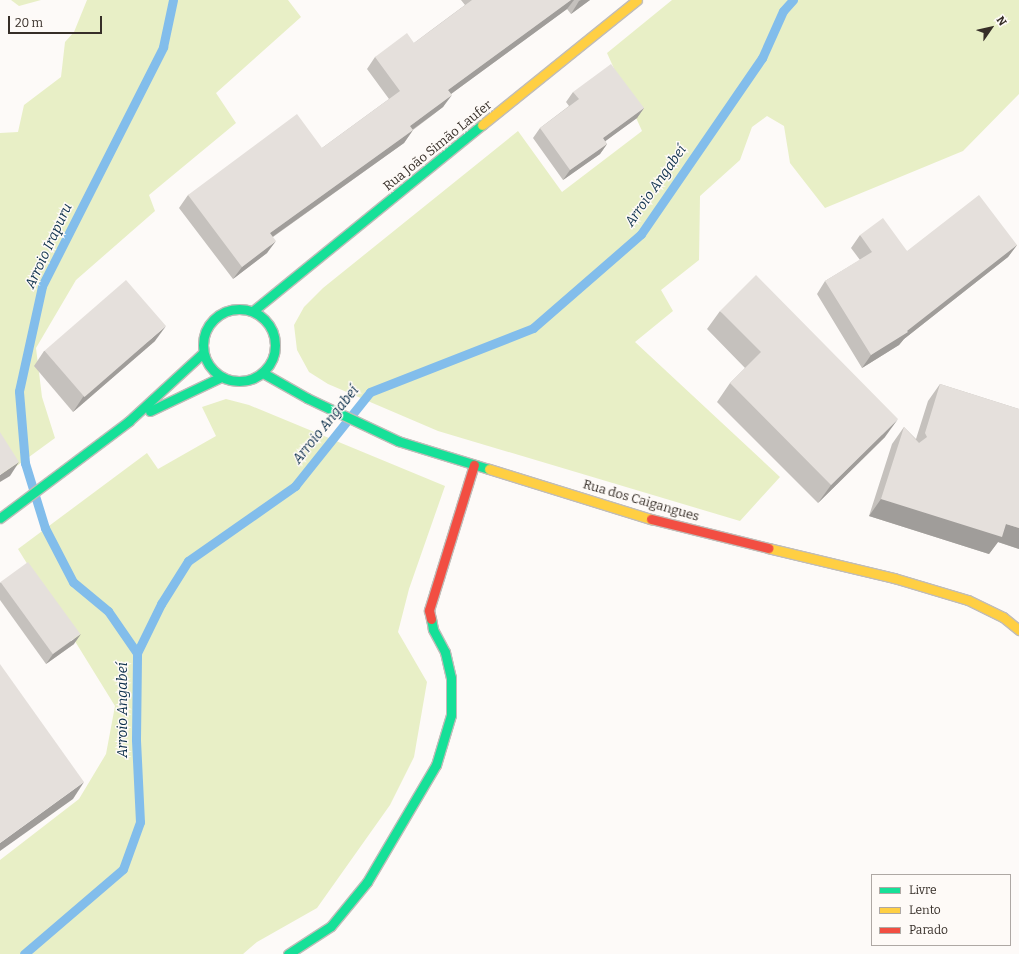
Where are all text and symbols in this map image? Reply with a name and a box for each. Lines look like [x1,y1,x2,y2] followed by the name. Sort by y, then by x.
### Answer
[10,8,104,34] scale bar
[971,8,1011,48] north arrow
[994,14,1009,28] text: N
[15,16,43,30] text: 20 m
[381,97,495,195] street label: Rua João Simão Laufer
[622,142,690,230] water label: Arroio Angabeí
[22,201,76,291] water label: Arroio Irapuru
[289,383,363,467] water label: Arroio Angabeí
[581,477,701,525] street label: Rua dos Caigangues
[115,662,131,758] water label: Arroio Angabeí
[871,874,1011,946] legend
[909,883,937,897] text: Livre
[909,903,941,917] text: Lento
[909,923,948,937] text: Parado

